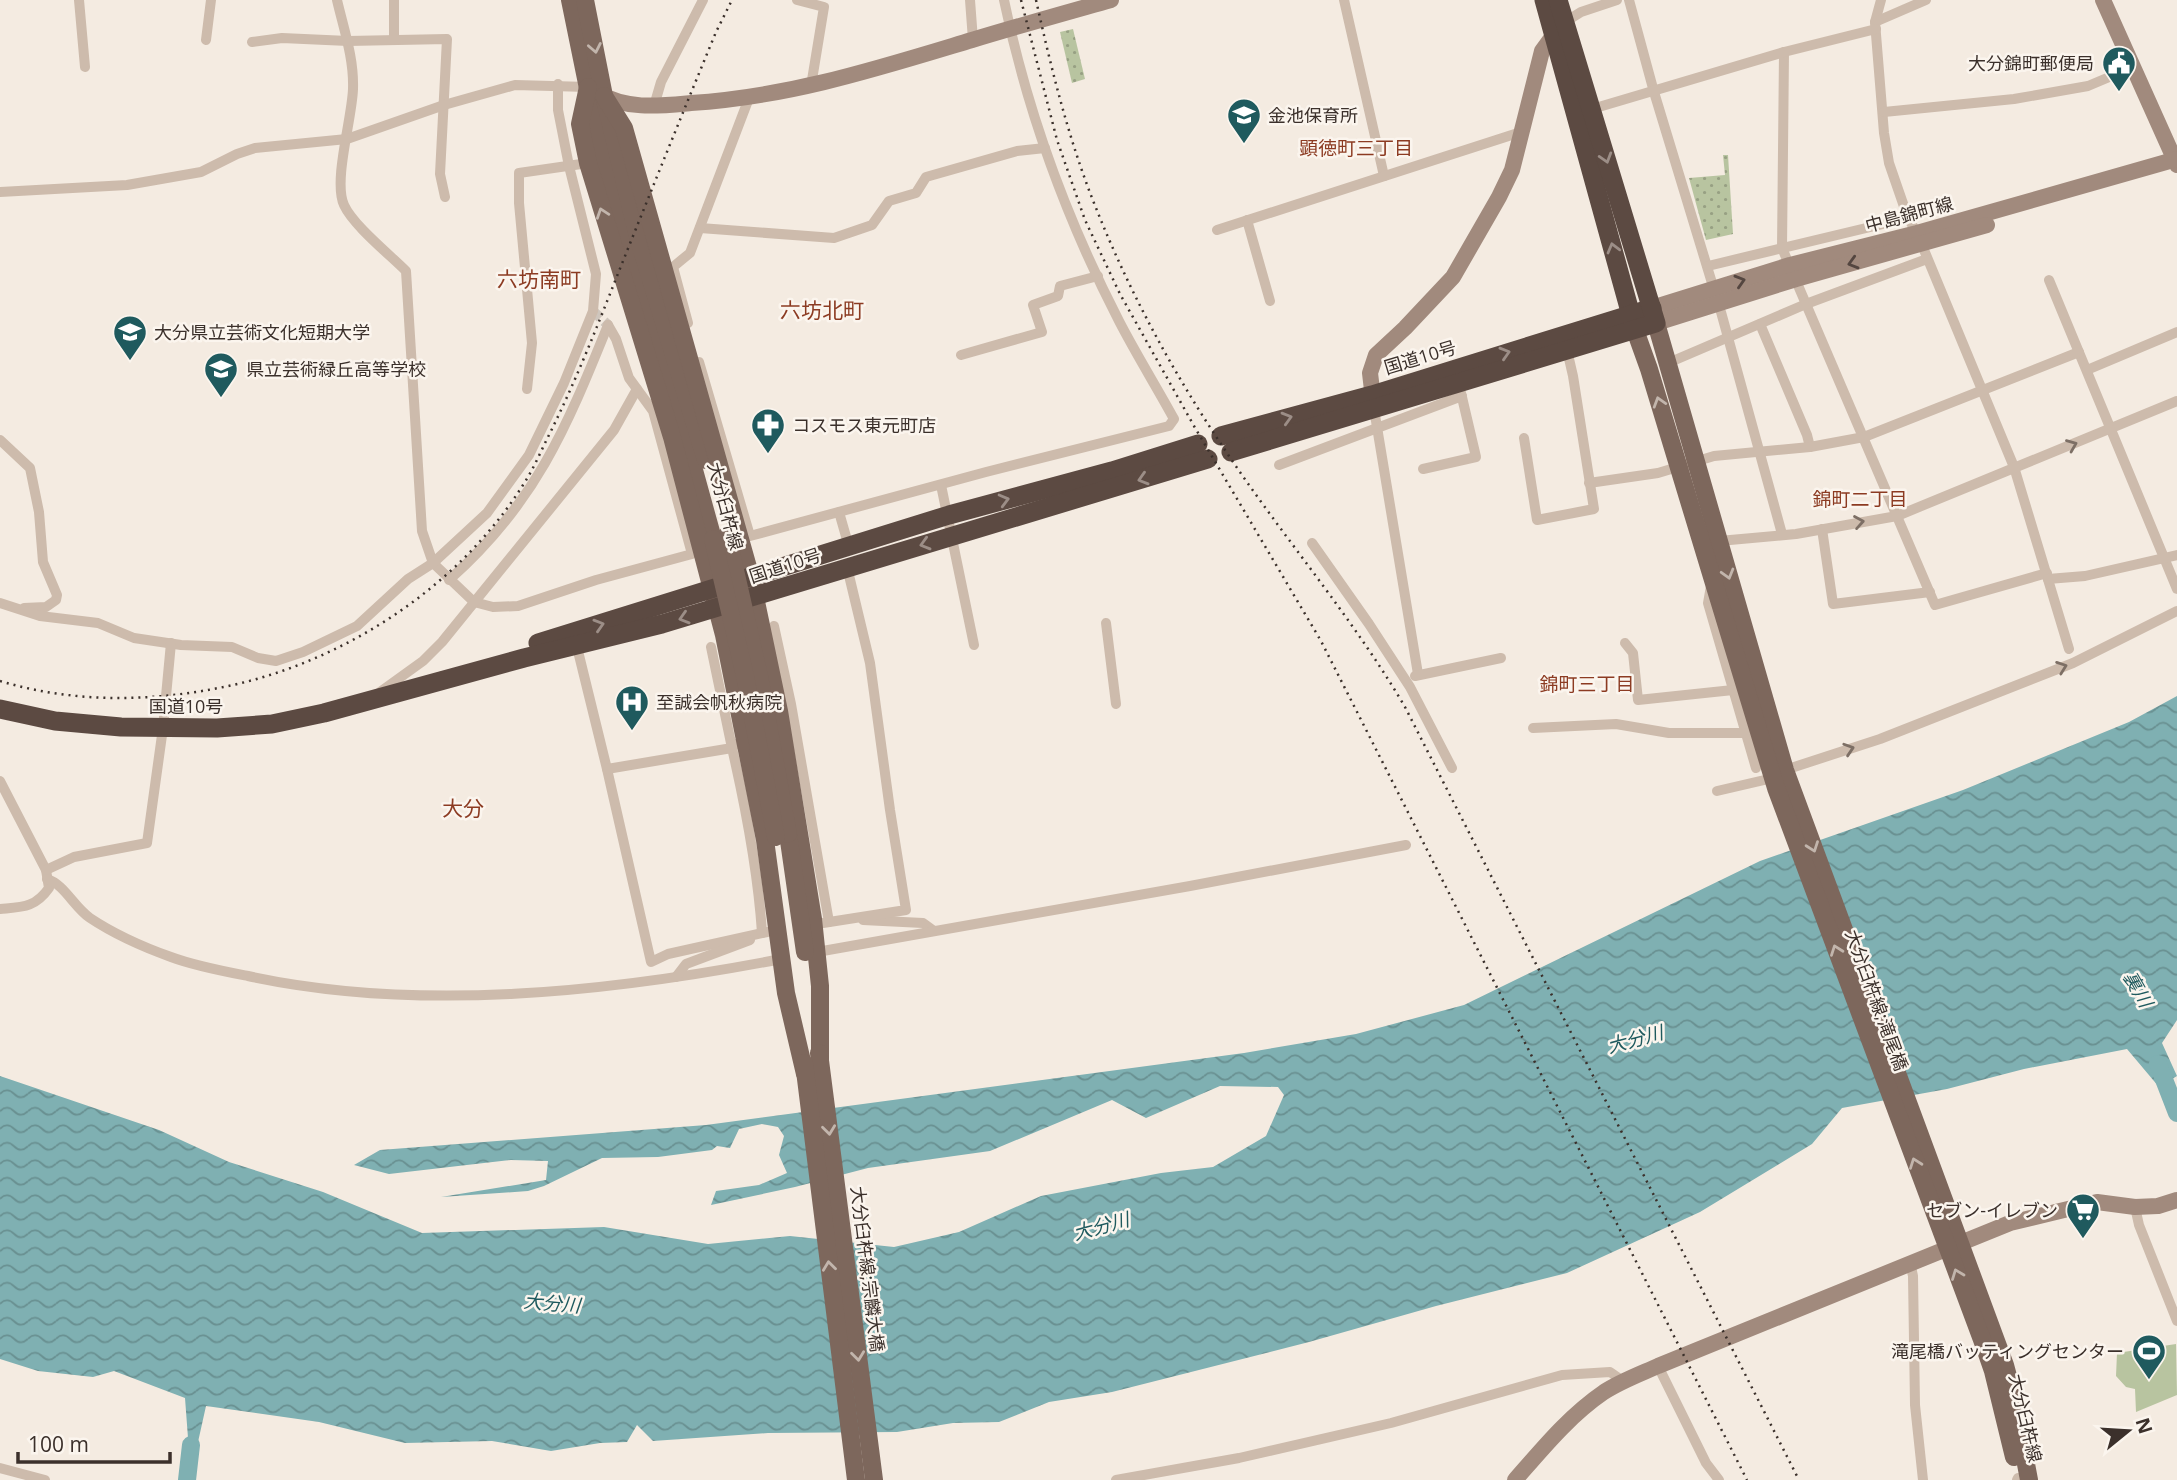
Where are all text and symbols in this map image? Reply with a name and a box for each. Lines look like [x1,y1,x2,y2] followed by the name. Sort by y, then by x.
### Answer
[586,42,601,54] one-way arrow
[2100,44,2138,93] public building icon: 大分錦町郵便局
[1968,51,2094,75] place label: 大分錦町郵便局
[1225,96,1263,145] school or university icon: 金池保育所
[1268,103,1358,127] place label: 金池保育所
[1299,135,1413,161] district label: 顕徳町三丁目
[1598,151,1613,163] one-way arrow
[1862,191,1956,237] street label: 中島錦町線
[596,207,610,219] one-way arrow
[1606,242,1621,254] one-way arrow
[1847,255,1859,270] one-way arrow
[497,265,581,293] district label: 六坊南町
[1734,274,1746,289] one-way arrow
[780,296,864,324] district label: 六坊北町
[111,313,149,362] school or university icon: 大分県立芸術文化短期大学
[154,320,370,344] place label: 大分県立芸術文化短期大学
[1381,335,1459,379] street label: 国道10号
[1498,347,1511,361] one-way arrow
[202,350,240,399] school or university icon: 県立芸術緑丘高等学校
[246,357,426,381] place label: 県立芸術緑丘高等学校
[1652,396,1667,408] one-way arrow
[749,406,787,455] pharmacy icon: コスモス東元町店
[1281,412,1293,426] one-way arrow
[792,413,936,437] place label: コスモス東元町店
[2065,439,2077,453] one-way arrow
[703,459,749,553] street label: 大分臼杵線
[1137,470,1149,485] one-way arrow
[1812,486,1908,512] district label: 錦町二丁目
[997,494,1009,508] one-way arrow
[1853,515,1865,530] one-way arrow
[919,536,931,551] one-way arrow
[746,542,824,588] street label: 国道10号
[1720,567,1734,579] one-way arrow
[678,609,690,624] one-way arrow
[593,618,605,633] one-way arrow
[2055,662,2067,676] one-way arrow
[1539,671,1635,697] district label: 錦町三丁目
[613,683,651,732] hospital icon: 至誠会帆秋病院
[656,690,782,714] place label: 至誠会帆秋病院
[149,694,223,718] street label: 国道10号
[1843,743,1855,757] one-way arrow
[442,794,484,822] district label: 大分
[1805,841,1819,853] one-way arrow
[1840,926,1914,1074] street label: 大分臼杵線;滝尾橋
[1830,945,1844,957] one-way arrow
[2117,966,2160,1014] water label: 裏川
[1604,1019,1668,1059] water label: 大分川
[821,1124,836,1136] one-way arrow
[1910,1158,1924,1170] one-way arrow
[846,1185,890,1353] street label: 大分臼杵線;宗麟大橋
[2064,1191,2102,1240] supermarket icon: セブン-イレブン
[1926,1198,2058,1222] place label: セブン-イレブン
[1070,1206,1134,1246] water label: 大分川
[822,1261,837,1272] one-way arrow
[1952,1269,1966,1281] one-way arrow
[522,1288,584,1319] water label: 大分川
[2130,1332,2168,1381] sports icon: 滝尾橋バッティングセンター
[1891,1339,2124,1363] place label: 滝尾橋バッティングセンター
[850,1350,865,1362] one-way arrow
[2004,1371,2048,1465] street label: 大分臼杵線
[2093,1396,2163,1466] north arrow
[2129,1414,2159,1437] text: N
[18,1420,170,1464] scale bar
[28,1430,89,1458] text: 100 m

